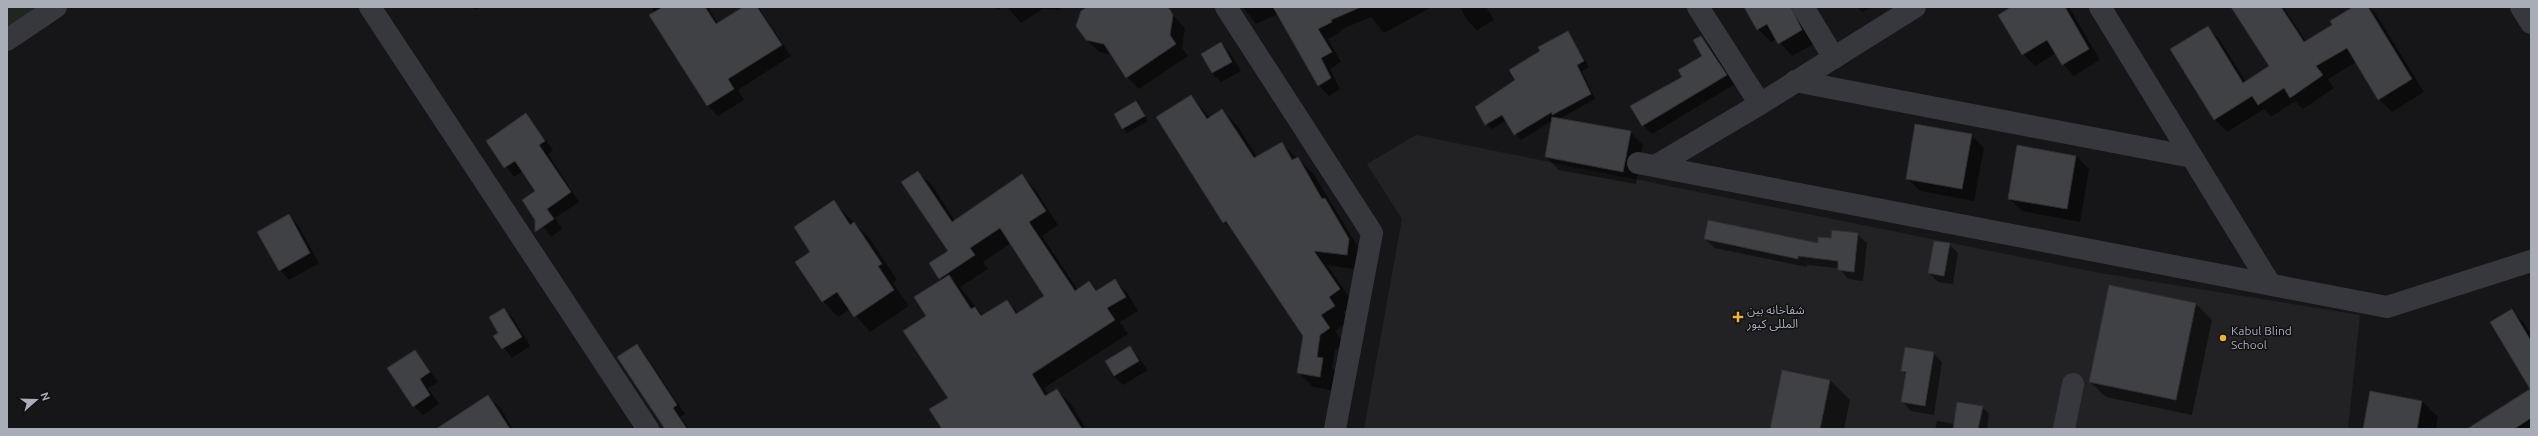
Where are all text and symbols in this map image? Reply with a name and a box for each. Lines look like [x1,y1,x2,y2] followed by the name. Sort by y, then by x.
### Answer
[1746,303,1805,331] place label: شفاخانه بین المللی کیور
[1732,311,1744,323] marker: شفاخانه بین المللی کیور
[2231,324,2292,351] place label: Kabul Blind School
[2218,333,2228,343] marker: Kabul Blind School
[16,380,56,420] north arrow
[38,391,52,402] text: N

